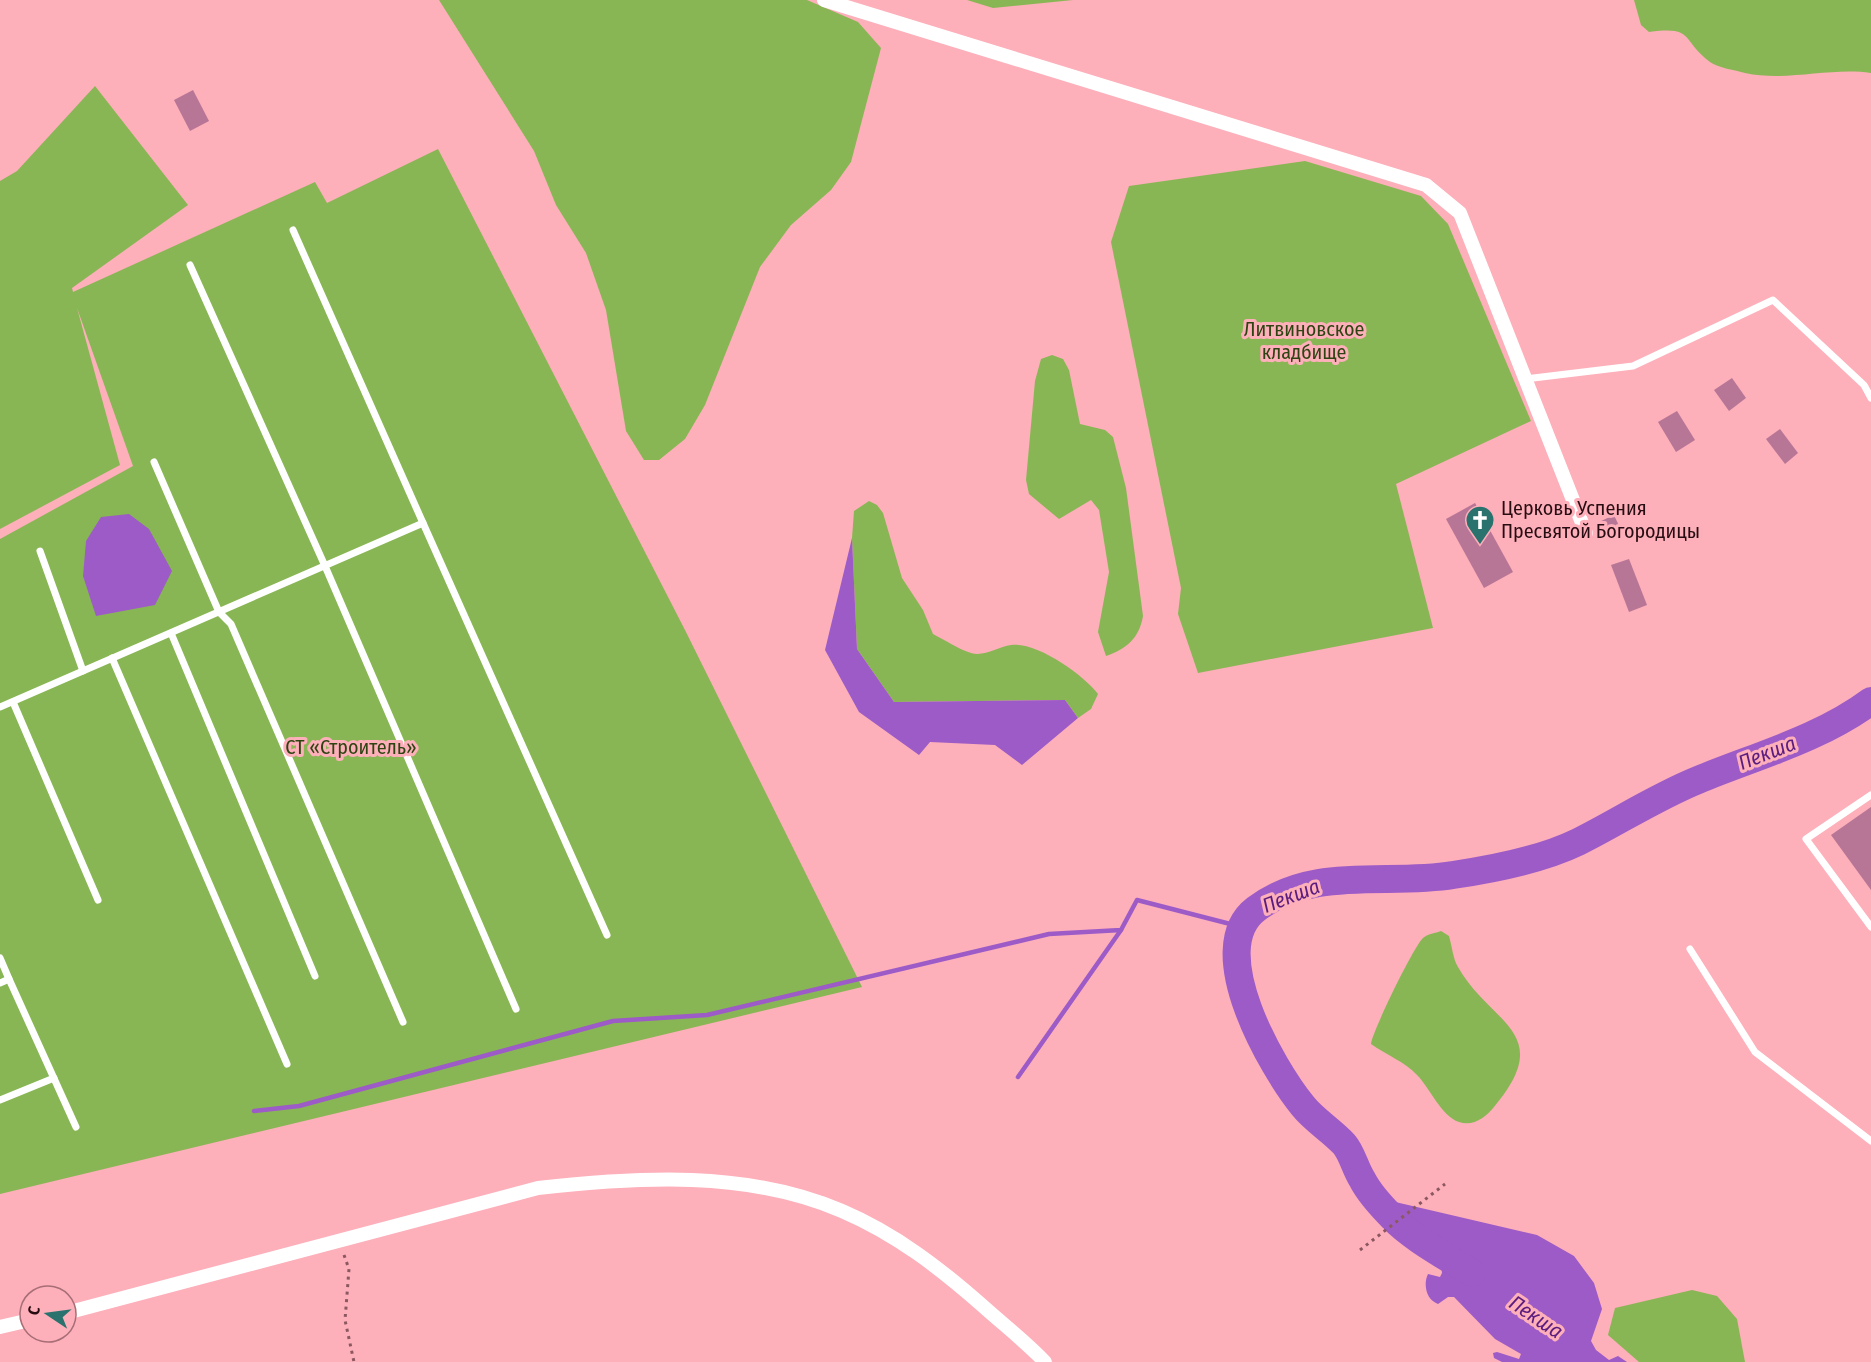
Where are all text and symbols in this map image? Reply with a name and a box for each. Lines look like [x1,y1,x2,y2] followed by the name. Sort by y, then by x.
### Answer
[1244,317,1364,364] park label: Литвиновское кладбище
[1501,496,1700,543] place label: Церковь Успения Пресвятой Богородицы
[1464,504,1496,546] church icon: Церковь Успения Пресвятой Богородицы
[1735,730,1799,776] water label: Пекша
[285,735,417,759] park label: СТ «Строитель»
[1259,873,1323,919] water label: Пекша
[18,1284,78,1344] north arrow
[1504,1290,1568,1344] water label: Пекша
[24,1304,44,1317] text: С

